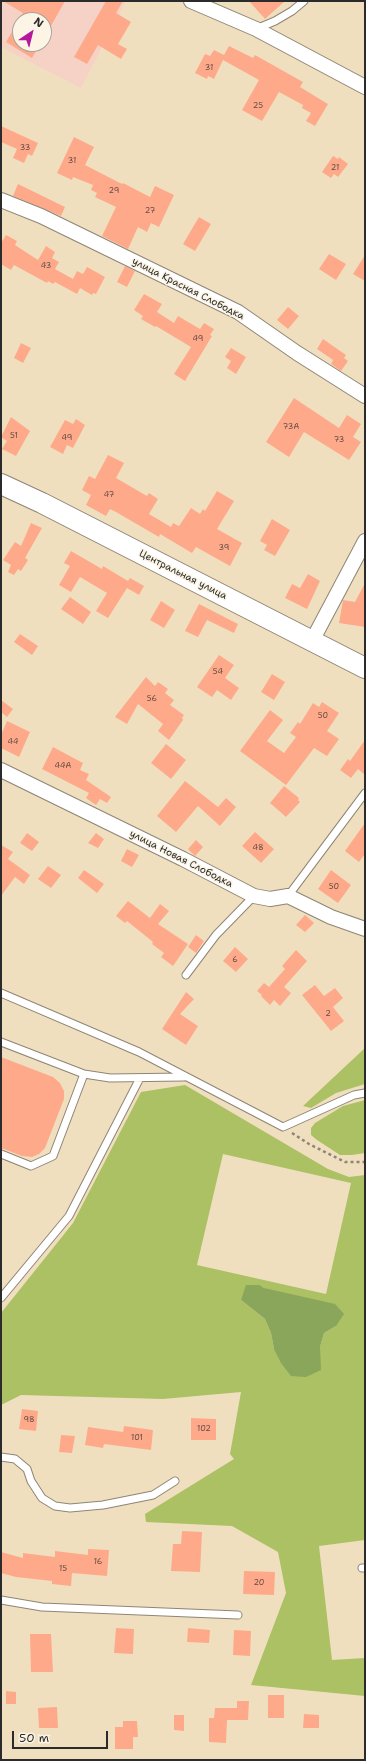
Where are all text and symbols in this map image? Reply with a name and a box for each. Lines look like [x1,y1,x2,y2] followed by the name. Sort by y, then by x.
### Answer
[12,12,52,52] north arrow
[31,14,46,31] text: N
[205,63,213,73] house number: 31
[253,101,263,111] house number: 25
[20,143,30,153] house number: 33
[68,156,76,166] house number: 31
[331,163,339,173] house number: 21
[109,186,119,196] house number: 29
[145,206,155,216] house number: 27
[130,255,246,323] street label: улица Красная Слободка
[41,261,51,271] house number: 43
[193,334,203,344] house number: 49
[283,422,299,432] house number: 73А
[10,431,18,441] house number: 51
[62,433,72,443] house number: 49
[334,435,344,445] house number: 73
[104,490,114,500] house number: 47
[219,543,229,553] house number: 39
[137,548,229,602] street label: Центральная улица
[213,667,223,677] house number: 54
[147,694,157,704] house number: 56
[318,711,328,721] house number: 50
[8,737,18,747] house number: 44
[55,761,71,771] house number: 44А
[127,828,235,890] street label: улица Новая Слободка
[252,843,264,853] house number: 48
[329,882,339,892] house number: 50
[232,955,238,965] house number: 6
[325,1009,331,1019] house number: 2
[23,1415,35,1425] house number: 98
[197,1424,211,1434] house number: 102
[131,1433,143,1443] house number: 101
[94,1557,102,1567] house number: 16
[59,1564,67,1574] house number: 15
[254,1578,264,1588] house number: 20
[14,1723,110,1749] scale bar
[19,1730,49,1746] text: 50 m

